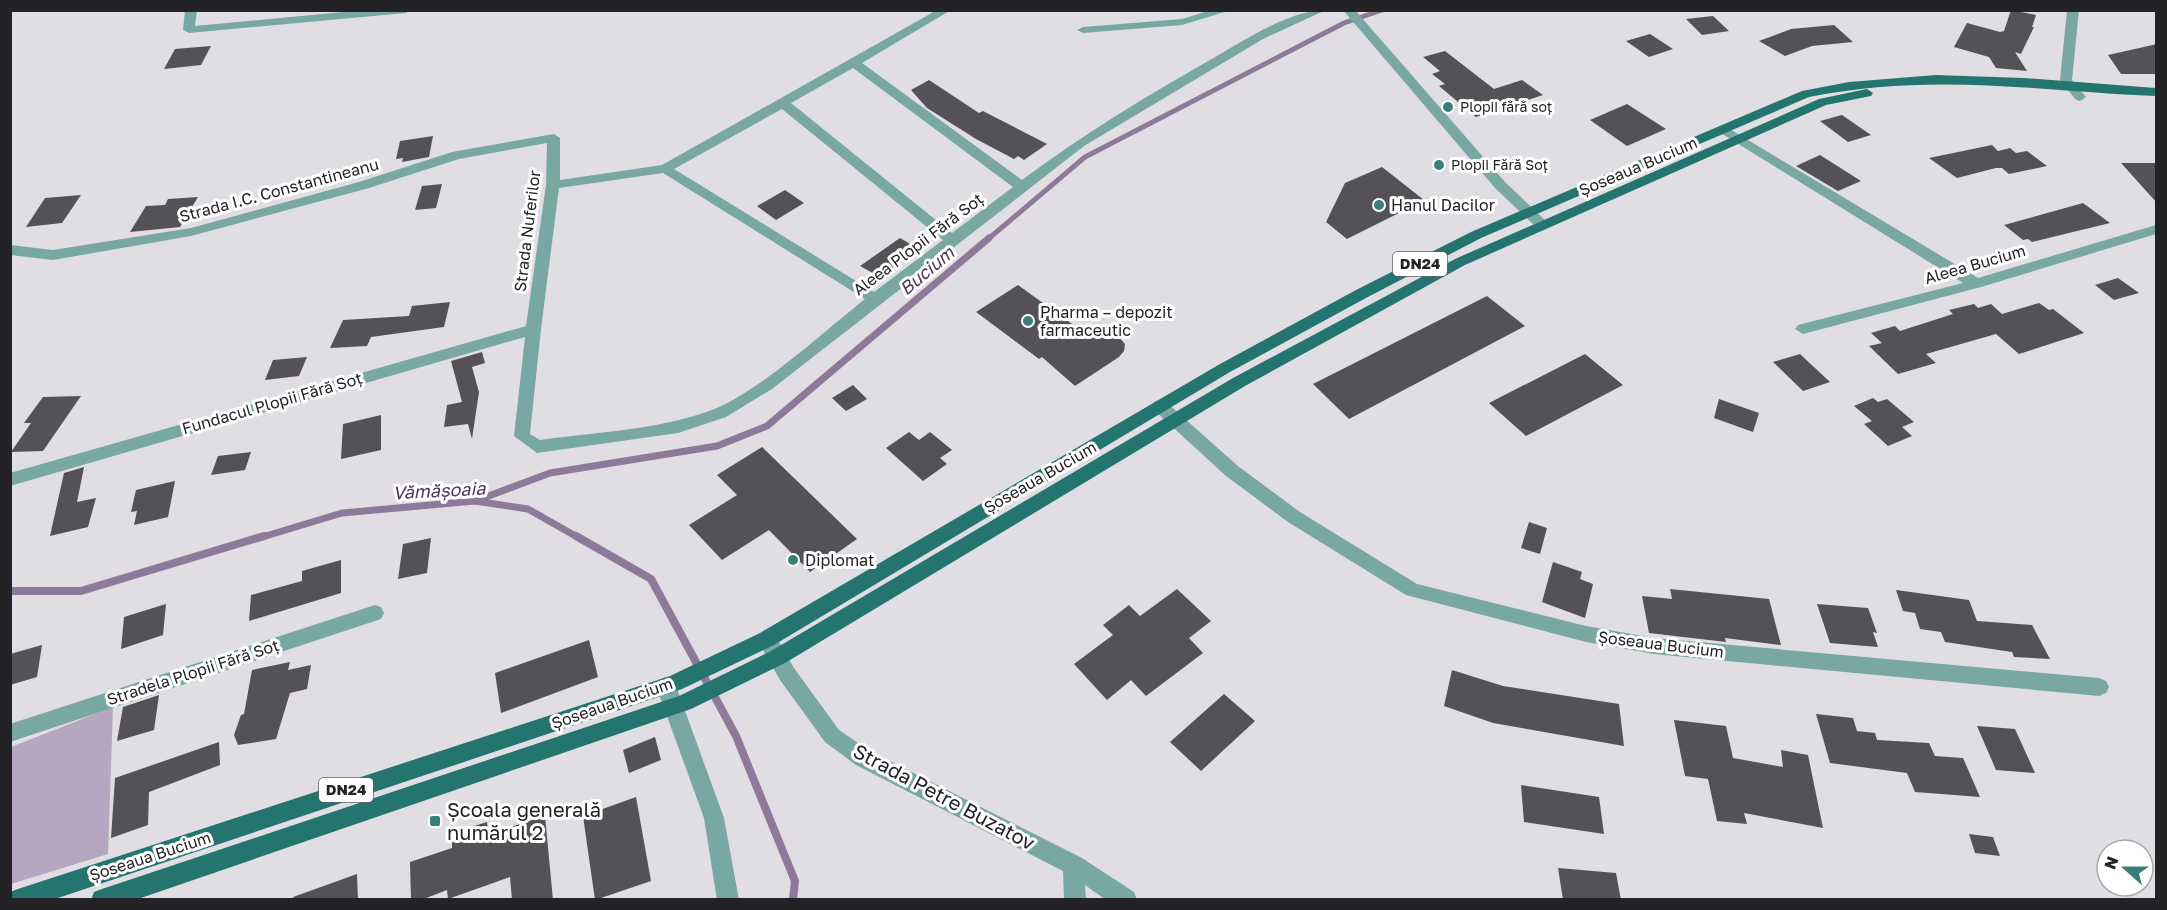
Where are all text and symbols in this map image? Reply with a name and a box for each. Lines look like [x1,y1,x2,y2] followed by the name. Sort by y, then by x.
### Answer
[1460,98,1552,115] place label: Plopii fără soț
[1441,100,1455,114] marker: Plopii fără soț
[1576,132,1700,200] street label: Șoseaua Bucium
[177,154,381,226] street label: Strada I.C. Constantineanu
[1451,156,1548,173] place label: Plopii Fără Soț
[1432,158,1446,172] marker: Plopii Fără Soț
[510,169,544,293] street label: Strada Nuferilor
[849,188,987,300] street label: Aleea Plopii Fără Soț
[1391,195,1495,215] place label: Hanul Dacilor
[1372,198,1386,212] marker: Hanul Dacilor
[895,240,959,299] water label: Bucium
[1922,240,2028,288] street label: Aleea Bucium
[1393,252,1447,276] road number: DN24
[1040,302,1173,340] place label: Pharma – depozit farmaceutic
[1021,314,1035,328] marker: Pharma – depozit farmaceutic
[180,368,364,438] street label: Fundacul Plopii Fără Soț
[980,437,1100,517] street label: Șoseaua Bucium
[392,477,487,504] water label: Vămășoaia
[805,550,874,570] place label: Diplomat
[786,553,800,567] marker: Diplomat
[1597,626,1725,662] street label: Șoseaua Bucium
[104,635,282,709] street label: Stradela Plopii Fără Soț
[549,673,675,733] street label: Șoseaua Bucium
[850,738,1039,854] street label: Strada Petre Buzatov
[319,778,373,802] road number: DN24
[447,797,601,844] place label: Școala generală numărul 2
[428,814,442,828] marker: Școala generală numărul 2
[87,827,213,885] street label: Șoseaua Bucium
[2095,838,2155,898] north arrow
[2099,853,2123,872] text: N

